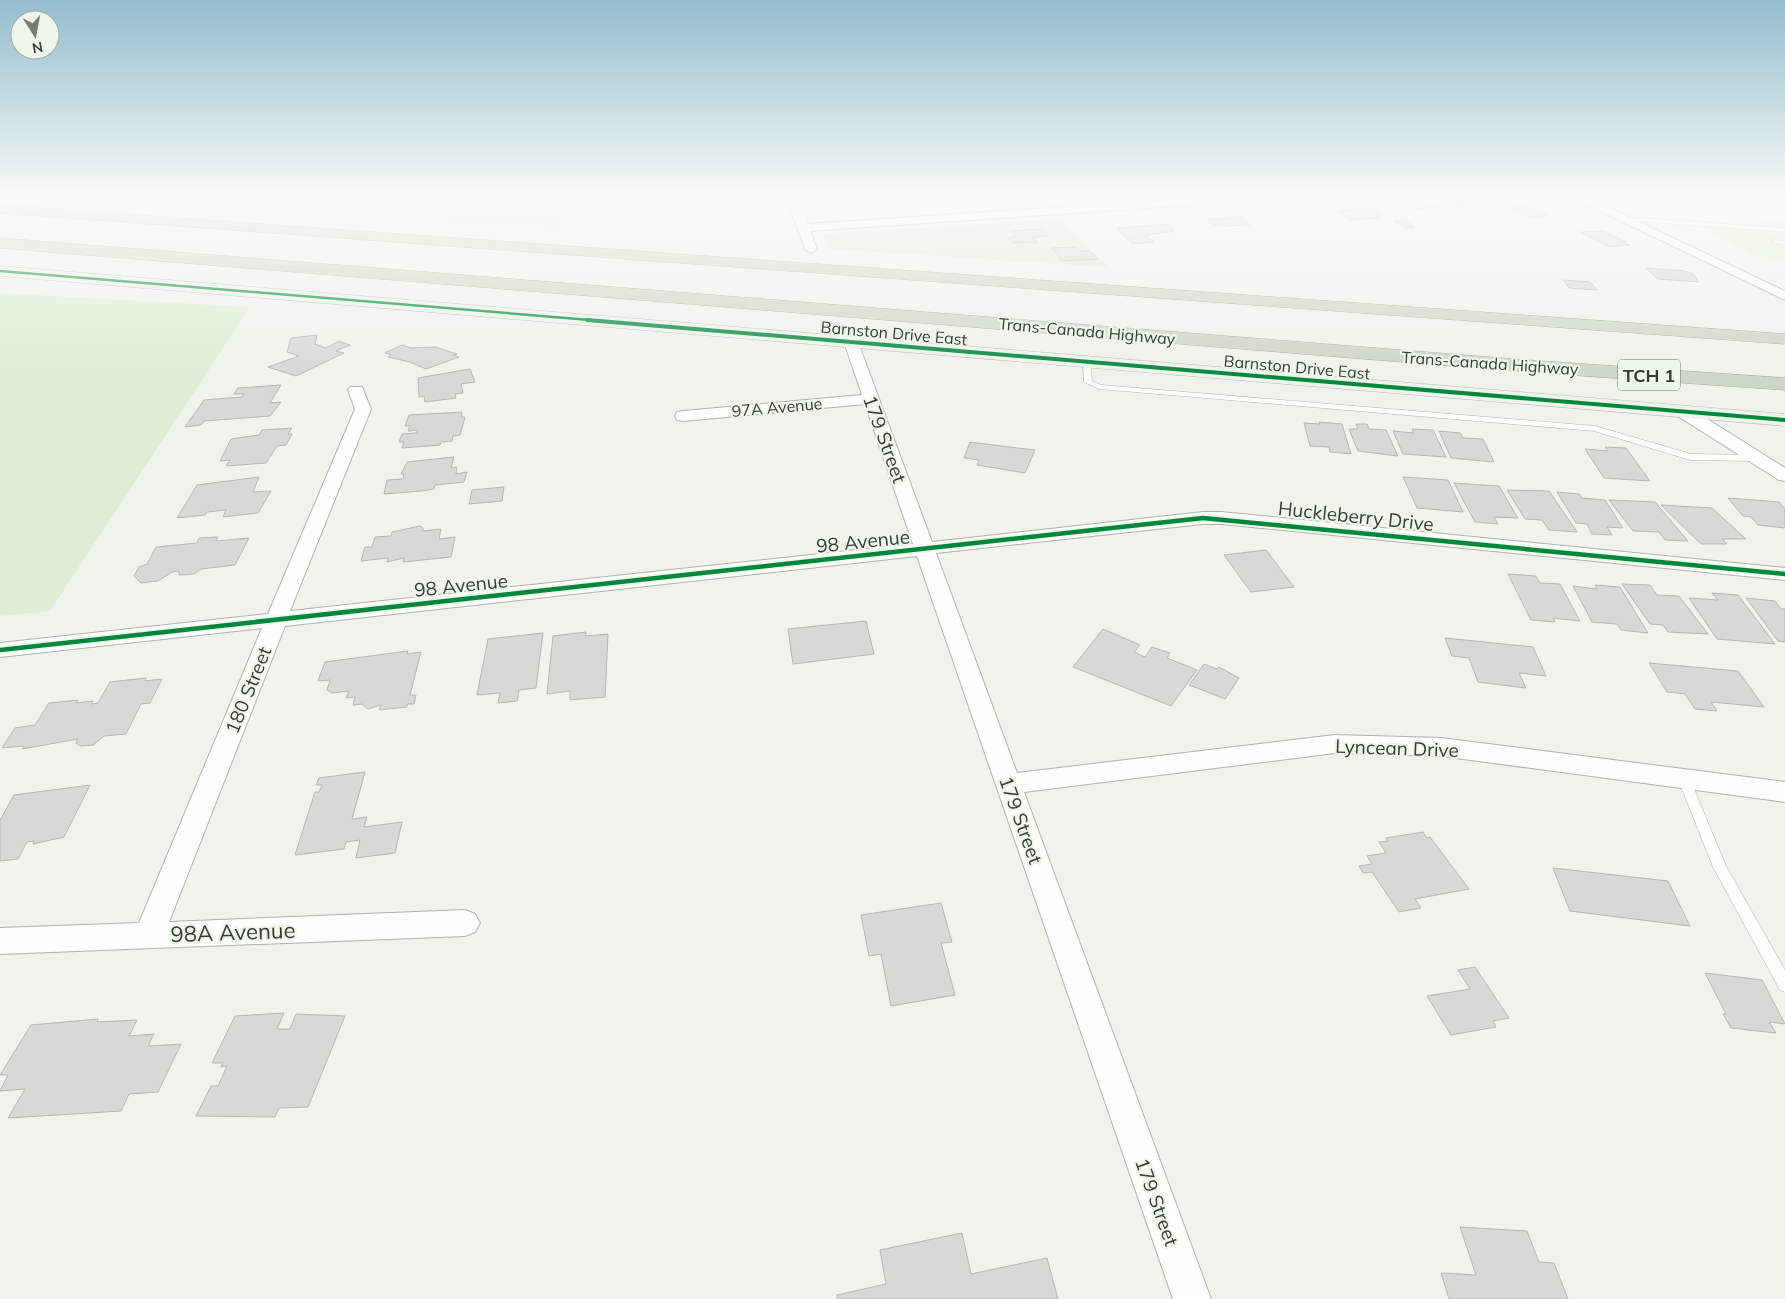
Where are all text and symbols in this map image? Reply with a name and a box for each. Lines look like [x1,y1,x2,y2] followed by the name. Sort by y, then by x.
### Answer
[10,10,60,60] north arrow
[31,38,44,58] text: N
[998,313,1177,349] street label: Trans-Canada Highway
[820,317,968,349] street label: Barnston Drive East
[1401,347,1580,379] street label: Trans-Canada Highway
[1223,351,1371,383] street label: Barnston Drive East
[1618,360,1680,390] road number: TCH 1
[858,392,912,487] street label: 179 Street
[731,393,823,421] street label: 97A Avenue
[1277,496,1435,536] street label: Huckleberry Drive
[815,524,911,558] street label: 98 Avenue
[413,568,509,602] street label: 98 Avenue
[220,643,276,737] street label: 180 Street
[1335,734,1459,762] street label: Lyncean Drive
[994,773,1048,868] street label: 179 Street
[170,916,296,948] street label: 98A Avenue
[1130,1155,1184,1250] street label: 179 Street

